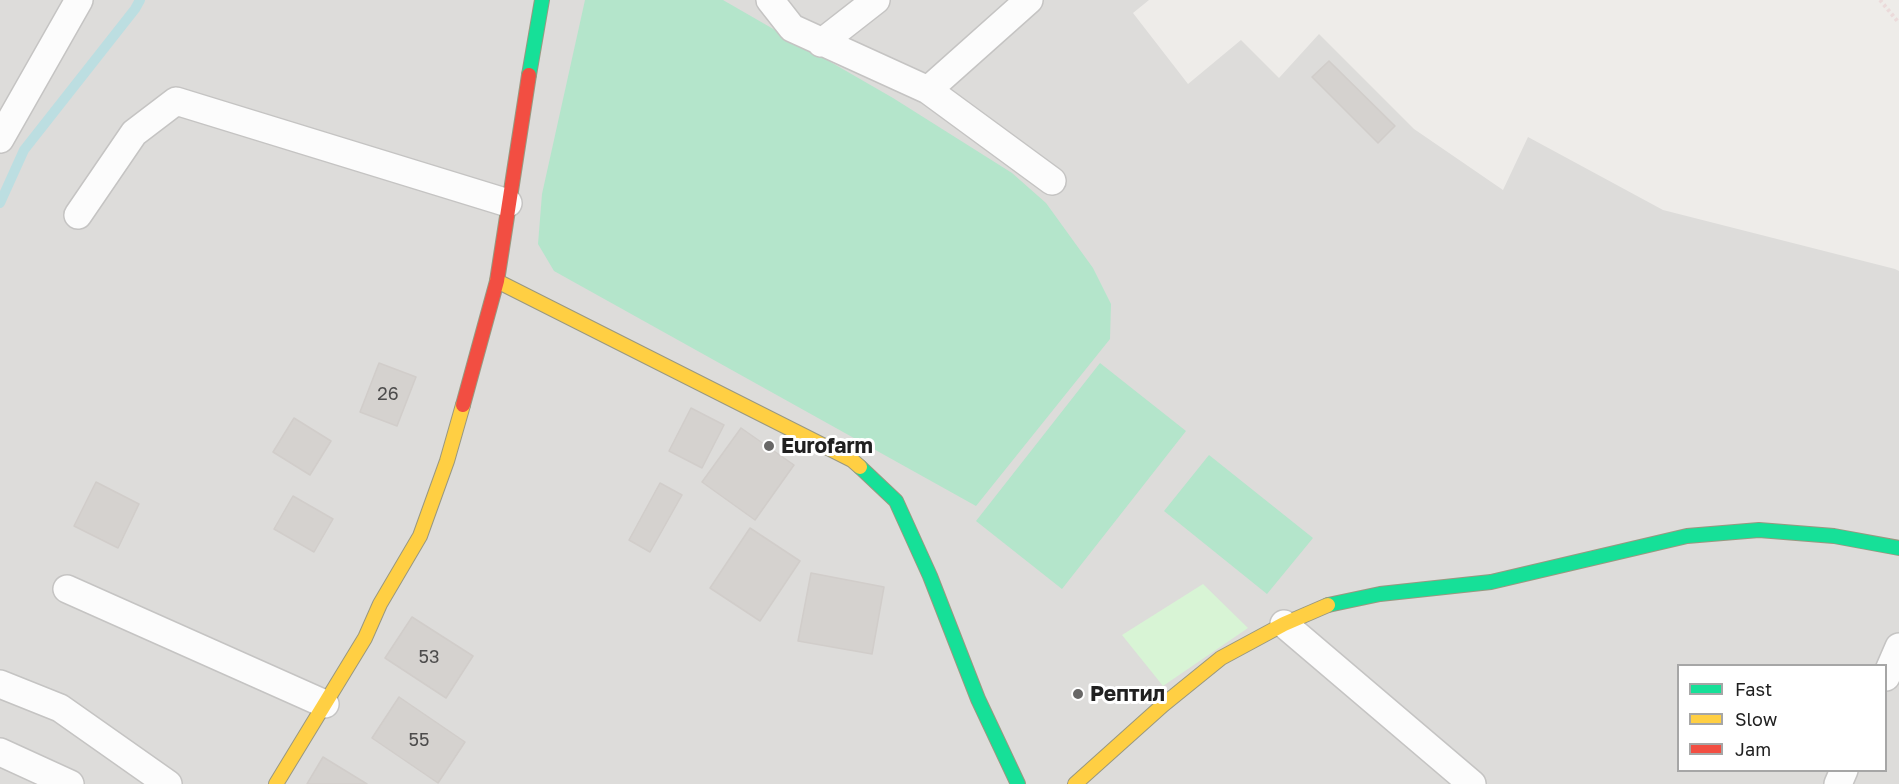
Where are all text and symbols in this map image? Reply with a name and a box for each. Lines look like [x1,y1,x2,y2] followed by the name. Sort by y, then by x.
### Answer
[377,383,399,405] house number: 26
[781,433,873,459] place label: Eurofarm
[762,439,776,453] marker: Eurofarm
[419,646,439,668] house number: 53
[1677,664,1887,772] legend
[1735,678,1772,700] text: Fast
[1090,681,1165,707] place label: Рептил
[1071,687,1085,701] marker: Рептил
[1735,708,1777,730] text: Slow
[409,729,429,751] house number: 55
[1735,738,1771,760] text: Jam

